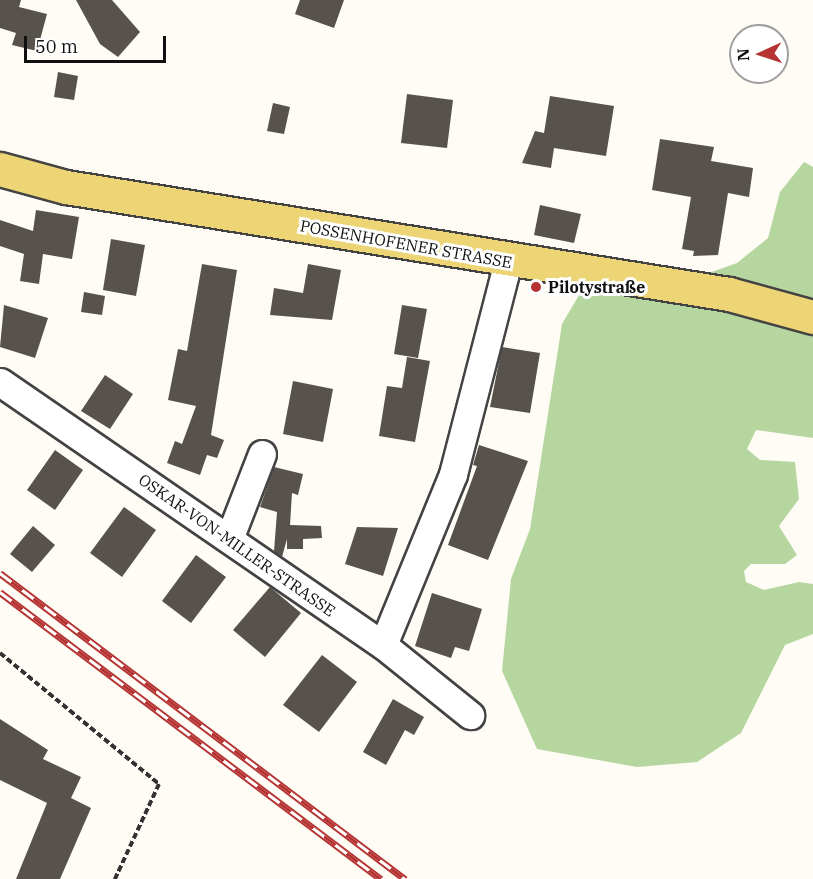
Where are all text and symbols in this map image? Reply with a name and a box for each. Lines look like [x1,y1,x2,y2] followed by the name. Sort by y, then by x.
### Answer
[27,24,170,62] scale bar
[729,24,789,84] north arrow
[35,35,78,58] text: 50 m
[733,48,753,62] text: N
[299,216,513,272] street label: POSSENHOFENER STRASSE
[548,277,645,297] place label: Pilotystraße
[529,280,543,294] marker: Pilotystraße
[135,470,339,620] street label: OSKAR-VON-MILLER-STRASSE

